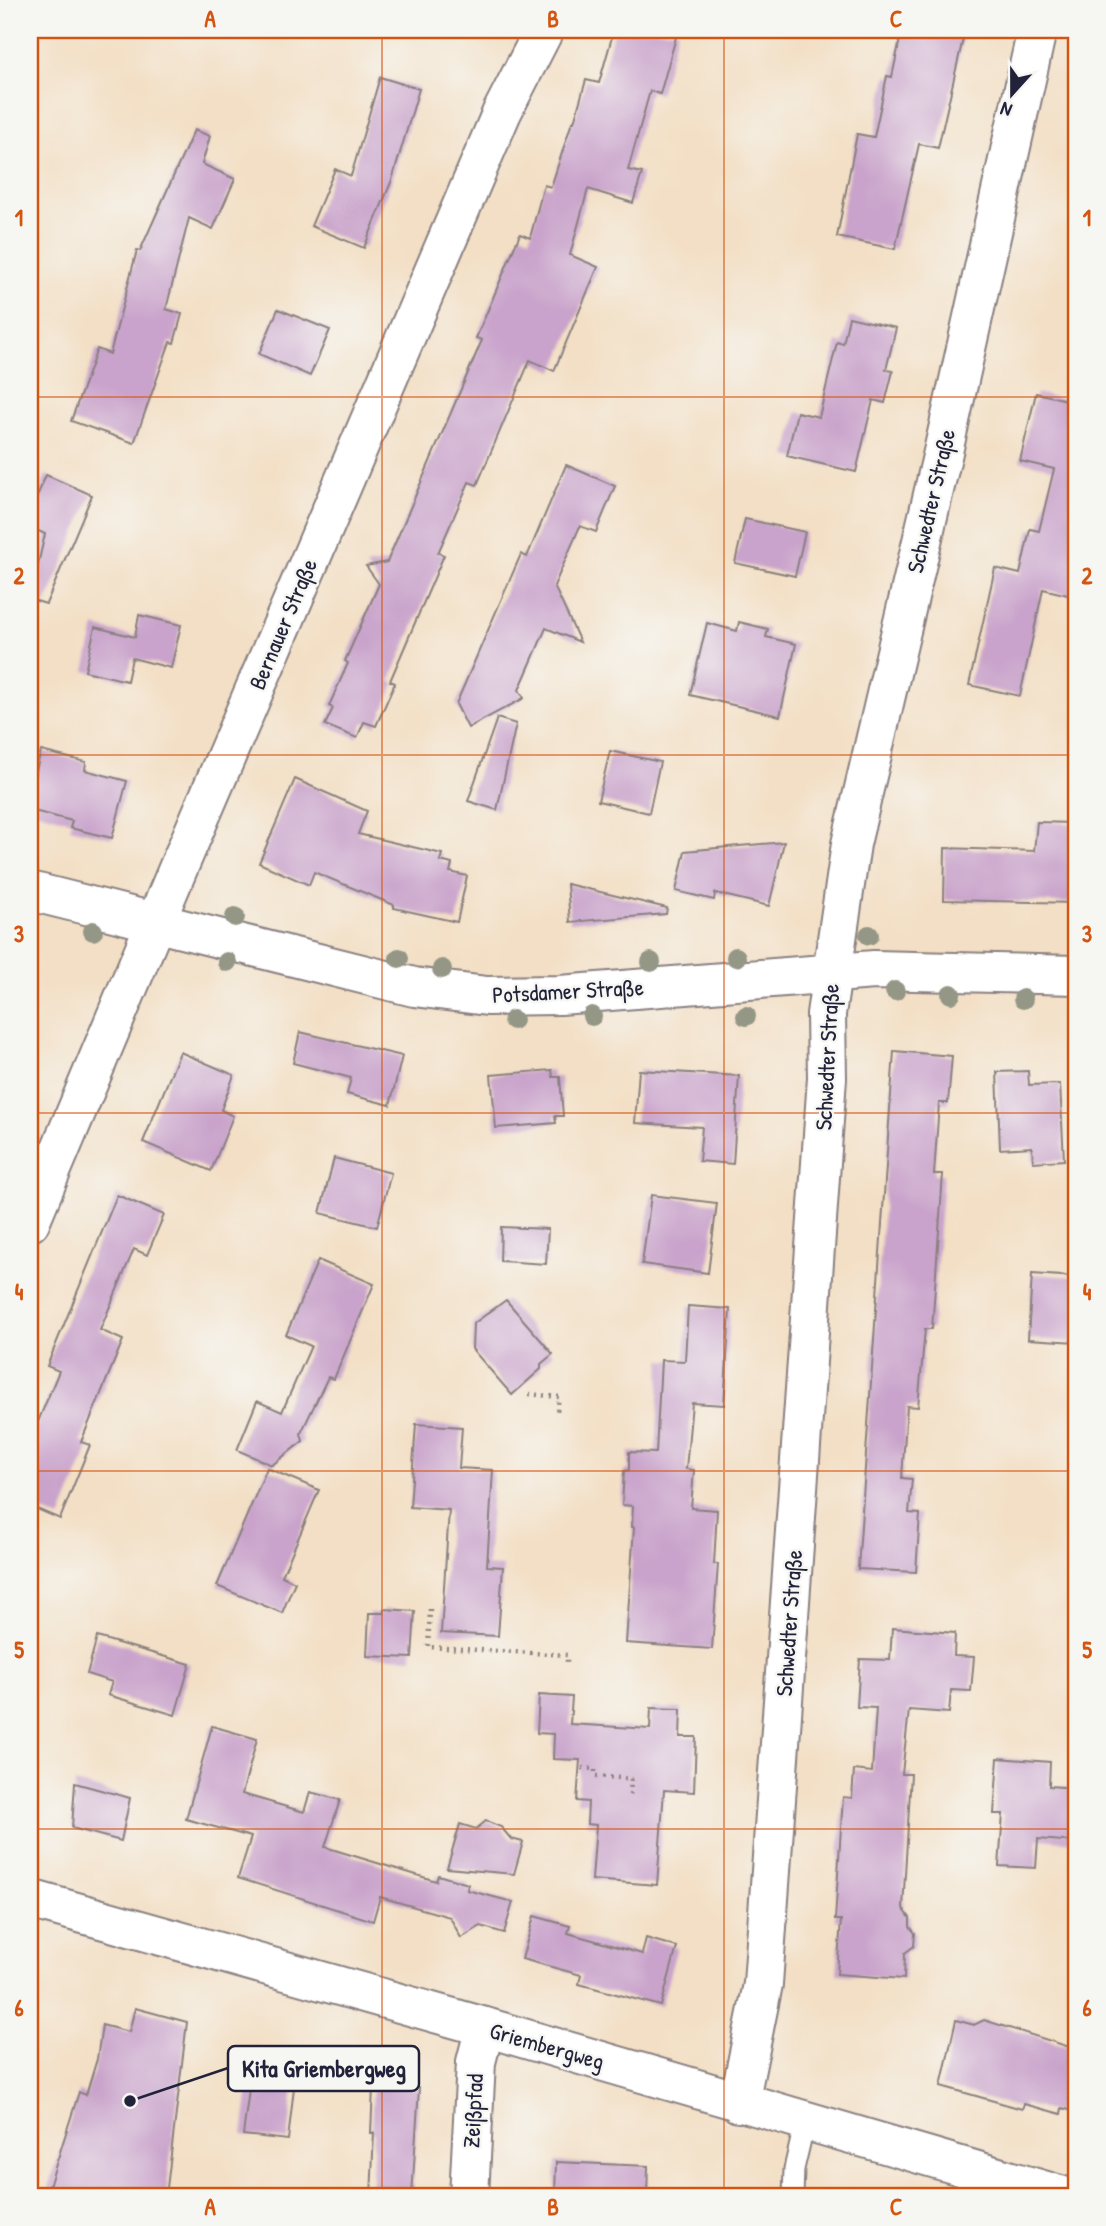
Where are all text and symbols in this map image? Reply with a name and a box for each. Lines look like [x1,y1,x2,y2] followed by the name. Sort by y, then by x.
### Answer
[204,3,216,34] text: A
[547,3,559,34] text: B
[890,3,902,34] text: C
[976,60,1046,130] north arrow
[997,96,1015,124] text: N
[15,202,23,233] text: 1
[1083,202,1091,233] text: 1
[899,426,962,576] street label: Schwedter Straße
[241,554,324,694] street label: Bernauer Straße
[14,560,25,591] text: 2
[1082,560,1093,591] text: 2
[14,918,24,949] text: 3
[1082,918,1092,949] text: 3
[491,971,645,1010] street label: Potsdamer Straße
[807,983,846,1131] street label: Schwedter Straße
[15,1276,24,1307] text: 4
[1083,1276,1092,1307] text: 4
[768,1549,809,1697] street label: Schwedter Straße
[14,1634,24,1665] text: 5
[1082,1634,1092,1665] text: 5
[14,1992,24,2023] text: 6
[1082,1992,1092,2023] text: 6
[486,2014,608,2077] street label: Griembergweg
[228,2046,419,2091] callout: Kita Griembergweg
[242,2052,406,2085] text: Kita Griembergweg
[455,2073,490,2149] street label: Zeißpfad
[204,2191,216,2222] text: A
[547,2191,559,2222] text: B
[890,2191,902,2222] text: C

